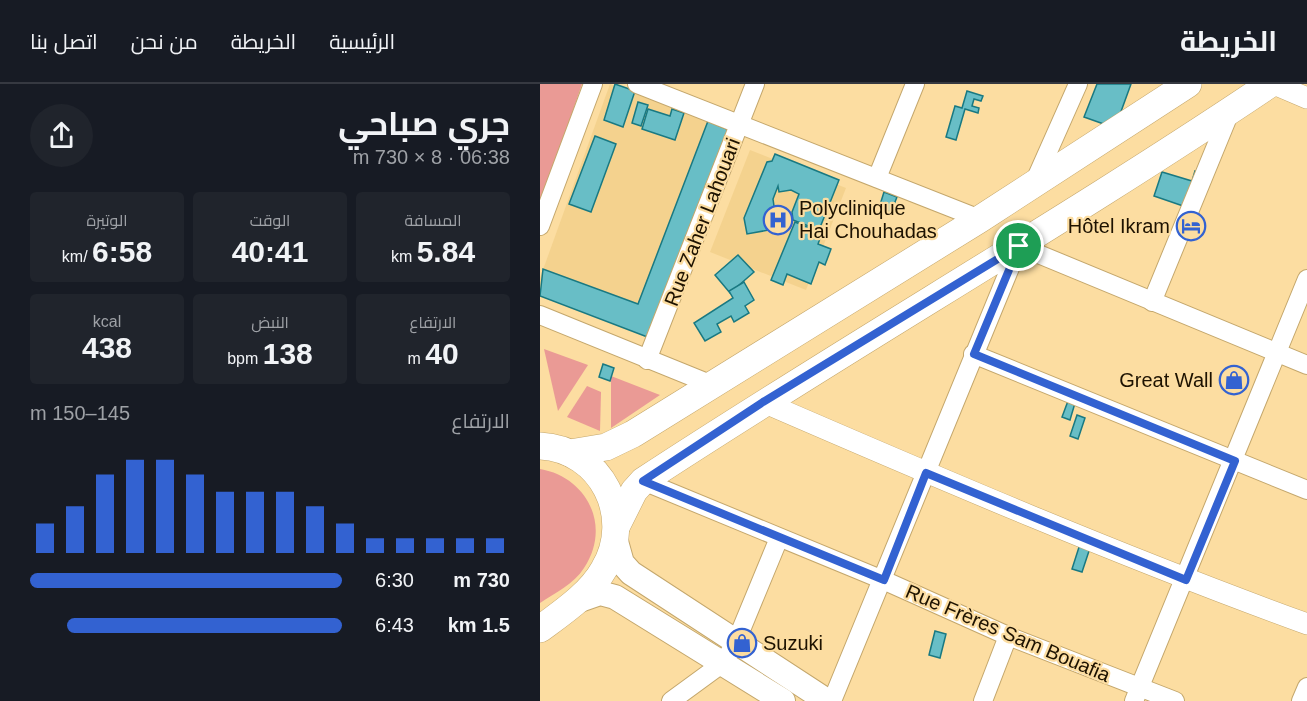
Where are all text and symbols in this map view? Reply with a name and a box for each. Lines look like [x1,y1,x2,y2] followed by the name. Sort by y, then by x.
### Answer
[1180,26,1277,57] text: الخريطة
[30,30,98,53] text: اتصل بنا
[131,30,198,53] text: من نحن
[231,30,296,53] text: الخريطة
[329,30,395,53] text: الرئيسية
[30,104,93,167] button: share
[338,105,510,142] text: جري صباحي
[660,135,744,309] street label: Rue Zaher Lahouari
[353,146,510,168] text: 06:38 · 8 × 730 m
[799,197,937,242] place label: Polyclinique Hai Chouhadas
[762,204,794,236] hospital icon: Polyclinique Hai Chouhadas
[1175,210,1207,242] hotel icon: Hôtel Ikram
[86,212,128,229] text: الوتيرة
[250,212,290,229] text: الوقت
[405,212,461,229] text: المسافة
[1068,215,1170,237] place label: Hôtel Ikram
[993,220,1044,271] pin
[1002,229,1035,262] icon: arrive
[92,235,152,268] text: 6:58
[232,235,308,268] text: 40:41
[417,235,475,268] text: 5.84
[62,248,92,265] text: /km
[391,248,417,265] text: km
[93,313,121,330] text: kcal
[251,314,289,331] text: النبض
[410,314,456,331] text: الارتفاع
[82,331,132,364] text: 438
[263,337,313,370] text: 138
[425,337,459,370] text: 40
[227,350,263,367] text: bpm
[407,350,425,367] text: m
[1218,364,1250,396] shop icon: Great Wall
[1119,369,1213,391] place label: Great Wall
[30,402,130,424] text: 145–150 m
[451,410,510,432] text: الارتفاع
[375,569,414,591] text: 6:30
[453,569,510,591] text: 730 m
[902,580,1114,686] street label: Rue Frères Sam Bouafia
[375,614,414,636] text: 6:43
[448,614,510,636] text: 1.5 km
[726,627,758,659] shop icon: Suzuki
[763,632,823,654] place label: Suzuki

